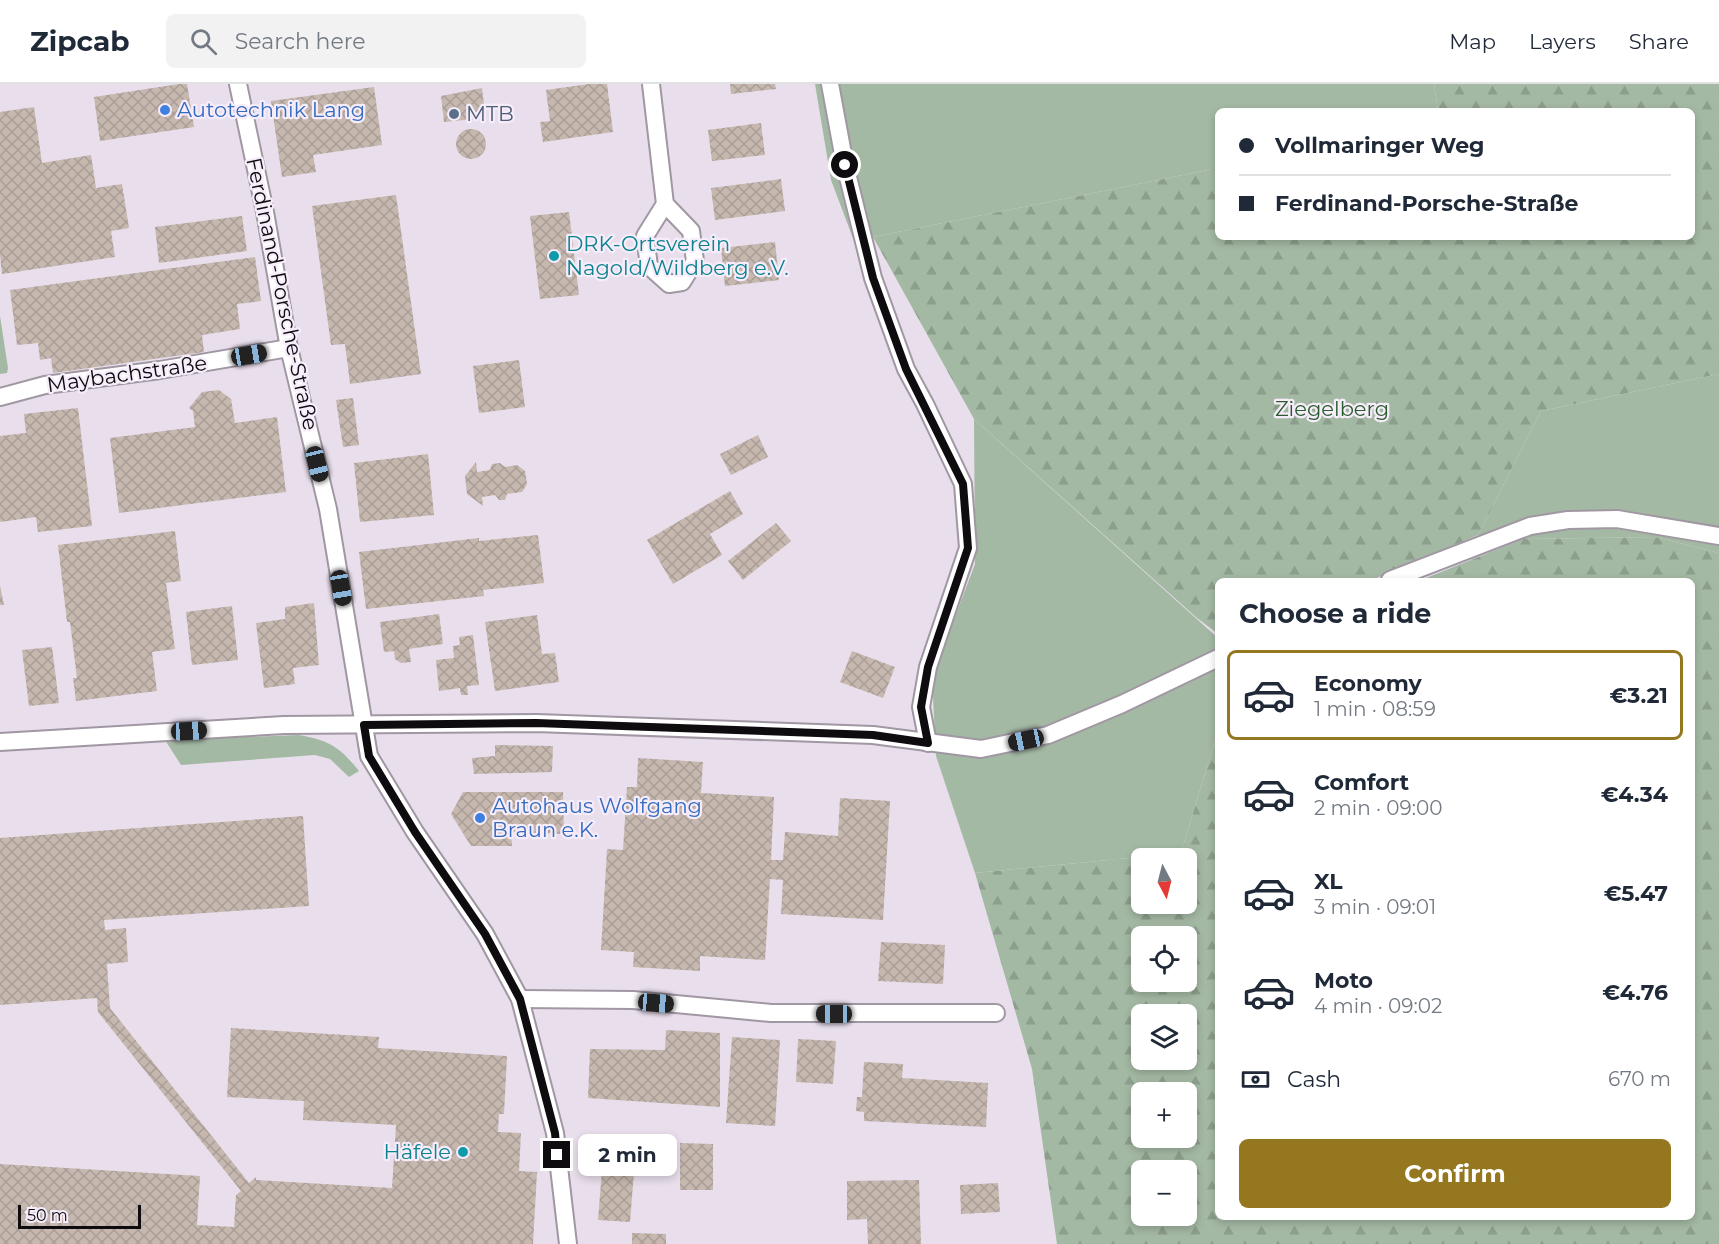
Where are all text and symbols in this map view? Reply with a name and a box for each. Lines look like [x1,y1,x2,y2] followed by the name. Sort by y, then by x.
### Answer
[166,14,586,68] search box
[30,24,130,58] text: Zipcab
[187,25,220,58] icon: search
[235,28,366,55] text: Search here
[1449,29,1496,54] text: Map
[1529,29,1596,54] text: Layers
[1629,29,1689,54] text: Share
[177,97,365,122] place label: Autotechnik Lang
[466,101,514,126] place label: MTB
[158,103,172,117] marker: Autotechnik Lang
[447,107,461,121] marker: MTB
[1275,132,1484,159] text: Vollmaringer Weg
[831,151,858,178] route start
[241,155,324,432] street label: Ferdinand-Porsche-Straße
[1275,190,1578,217] text: Ferdinand-Porsche-Straße
[566,231,789,280] place label: DRK-Ortsverein Nagold/Wildberg e.V.
[547,249,561,263] marker: DRK-Ortsverein Nagold/Wildberg e.V.
[230,343,268,367] car
[45,350,209,397] street label: Maybachstraße
[1275,396,1389,421] park label: Ziegelberg
[304,444,330,484] car
[329,569,353,607] car
[1239,597,1431,630] text: Choose a ride
[1242,668,1296,722] icon: car
[1314,670,1422,697] text: Economy
[1610,682,1668,709] text: €3.21
[1314,697,1436,721] text: 1 min · 08:59
[171,721,207,741] car
[1007,727,1045,753] car
[1242,767,1296,821] icon: car
[1314,769,1409,796] text: Comfort
[1601,781,1668,808] text: €4.34
[492,793,702,842] place label: Autohaus Wolfgang Braun e.K.
[1314,796,1442,820] text: 2 min · 09:00
[473,811,487,825] marker: Autohaus Wolfgang Braun e.K.
[1131,848,1197,914] north arrow
[1131,848,1197,1226] map controls
[1242,866,1296,920] icon: car
[1314,868,1343,895] text: XL
[1604,880,1668,907] text: €5.47
[1314,895,1436,919] text: 3 min · 09:01
[1131,926,1197,992] button: locate
[1242,965,1296,1019] icon: car
[1314,967,1373,994] text: Moto
[1602,979,1668,1006] text: €4.76
[637,992,675,1014] car
[1314,994,1442,1018] text: 4 min · 09:02
[1131,1004,1197,1070] button: layers
[816,1005,852,1023] car
[1239,1063,1272,1096] icon: cash
[1287,1066,1341,1093] text: Cash
[1608,1067,1671,1091] text: 670 m
[1131,1082,1197,1148] button: +
[578,1134,677,1176] callout: 2 min
[384,1139,451,1164] place label: Häfele
[1239,1139,1671,1208] button: Confirm
[543,1141,570,1168] route end
[598,1143,657,1167] text: 2 min
[456,1145,470,1159] marker: Häfele
[1131,1160,1197,1226] button: −
[18,1202,141,1230] scale bar
[27,1206,68,1225] text: 50 m

